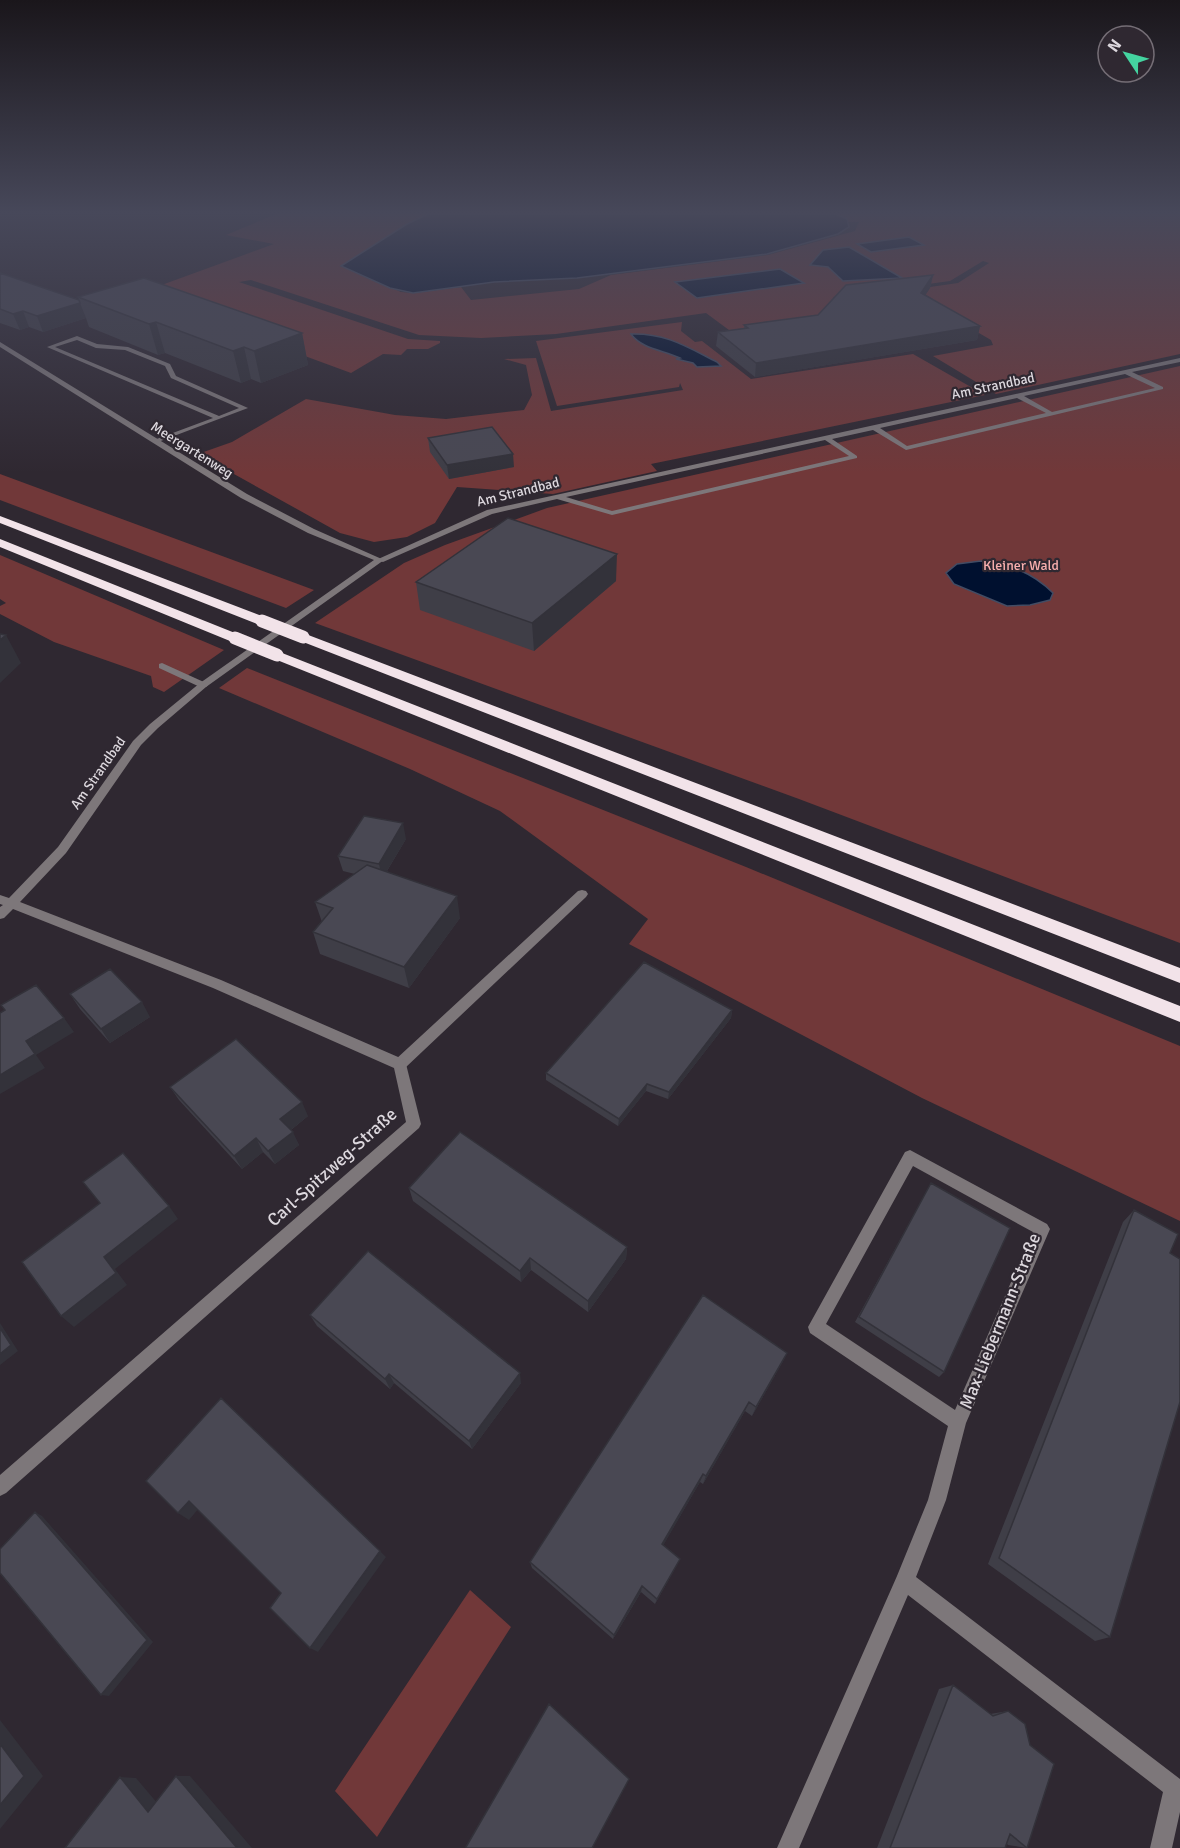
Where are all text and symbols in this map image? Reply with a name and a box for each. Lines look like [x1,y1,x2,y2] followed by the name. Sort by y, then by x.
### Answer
[1096,24,1156,84] north arrow
[1103,35,1126,56] text: N
[950,369,1036,403] street label: Am Strandbad
[148,418,236,482] street label: Meergartenweg
[475,474,561,510] street label: Am Strandbad
[983,557,1059,574] park label: Kleiner Wald
[67,734,129,812] street label: Am Strandbad
[263,1103,401,1231] street label: Carl-Spitzweg-Straße
[955,1230,1045,1412] street label: Max-Liebermann-Straße

